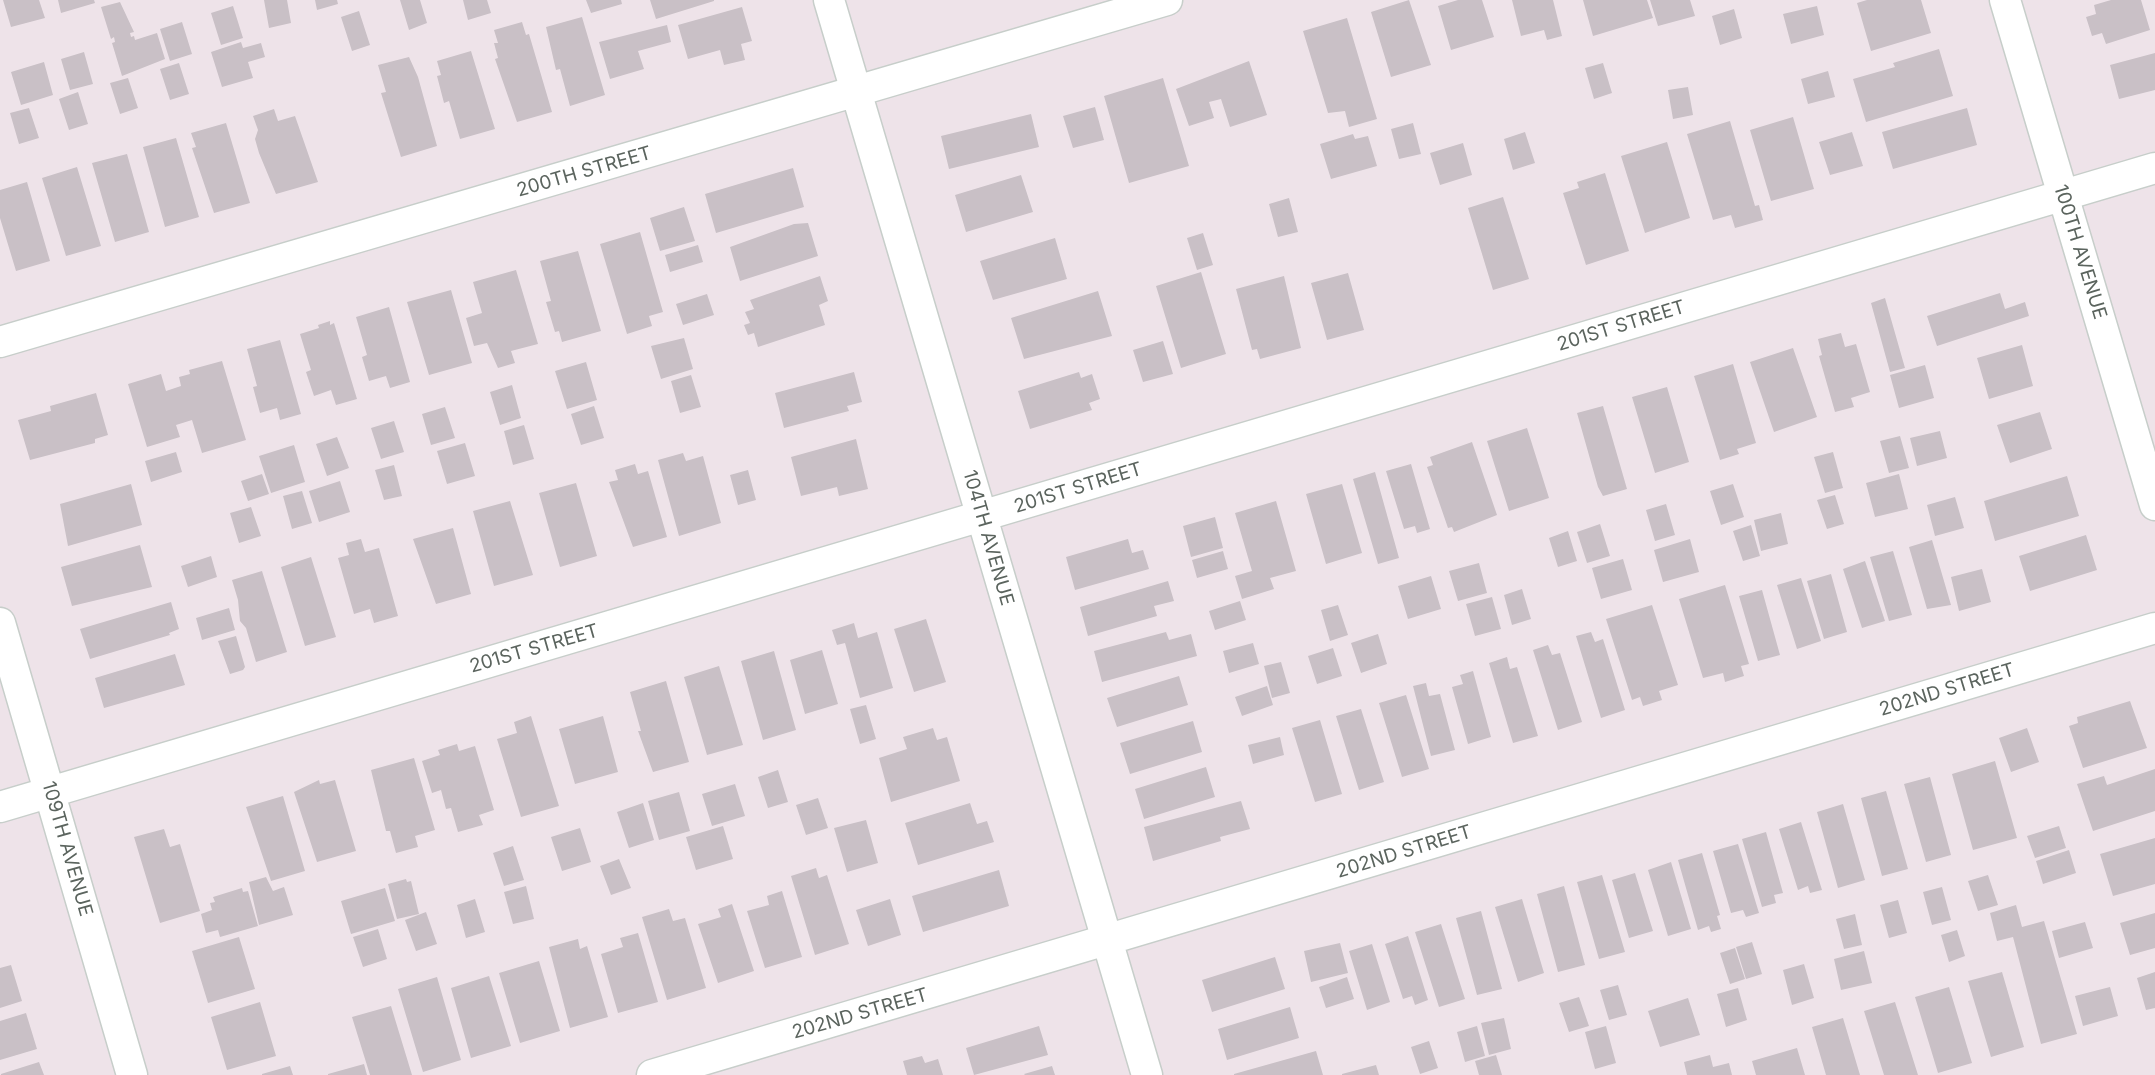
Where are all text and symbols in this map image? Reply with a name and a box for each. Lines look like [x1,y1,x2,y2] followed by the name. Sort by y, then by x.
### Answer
[514,142,654,202] street label: 200TH STREET
[2049,182,2111,322] street label: 100TH AVENUE
[1554,296,1688,356] street label: 201ST STREET
[1011,458,1145,518] street label: 201ST STREET
[958,468,1018,608] street label: 104TH AVENUE
[467,620,601,678] street label: 201ST STREET
[1877,659,2017,721] street label: 202ND STREET
[37,779,97,919] street label: 109TH AVENUE
[1334,821,1474,883] street label: 202ND STREET
[789,984,931,1044] street label: 202ND STREET

